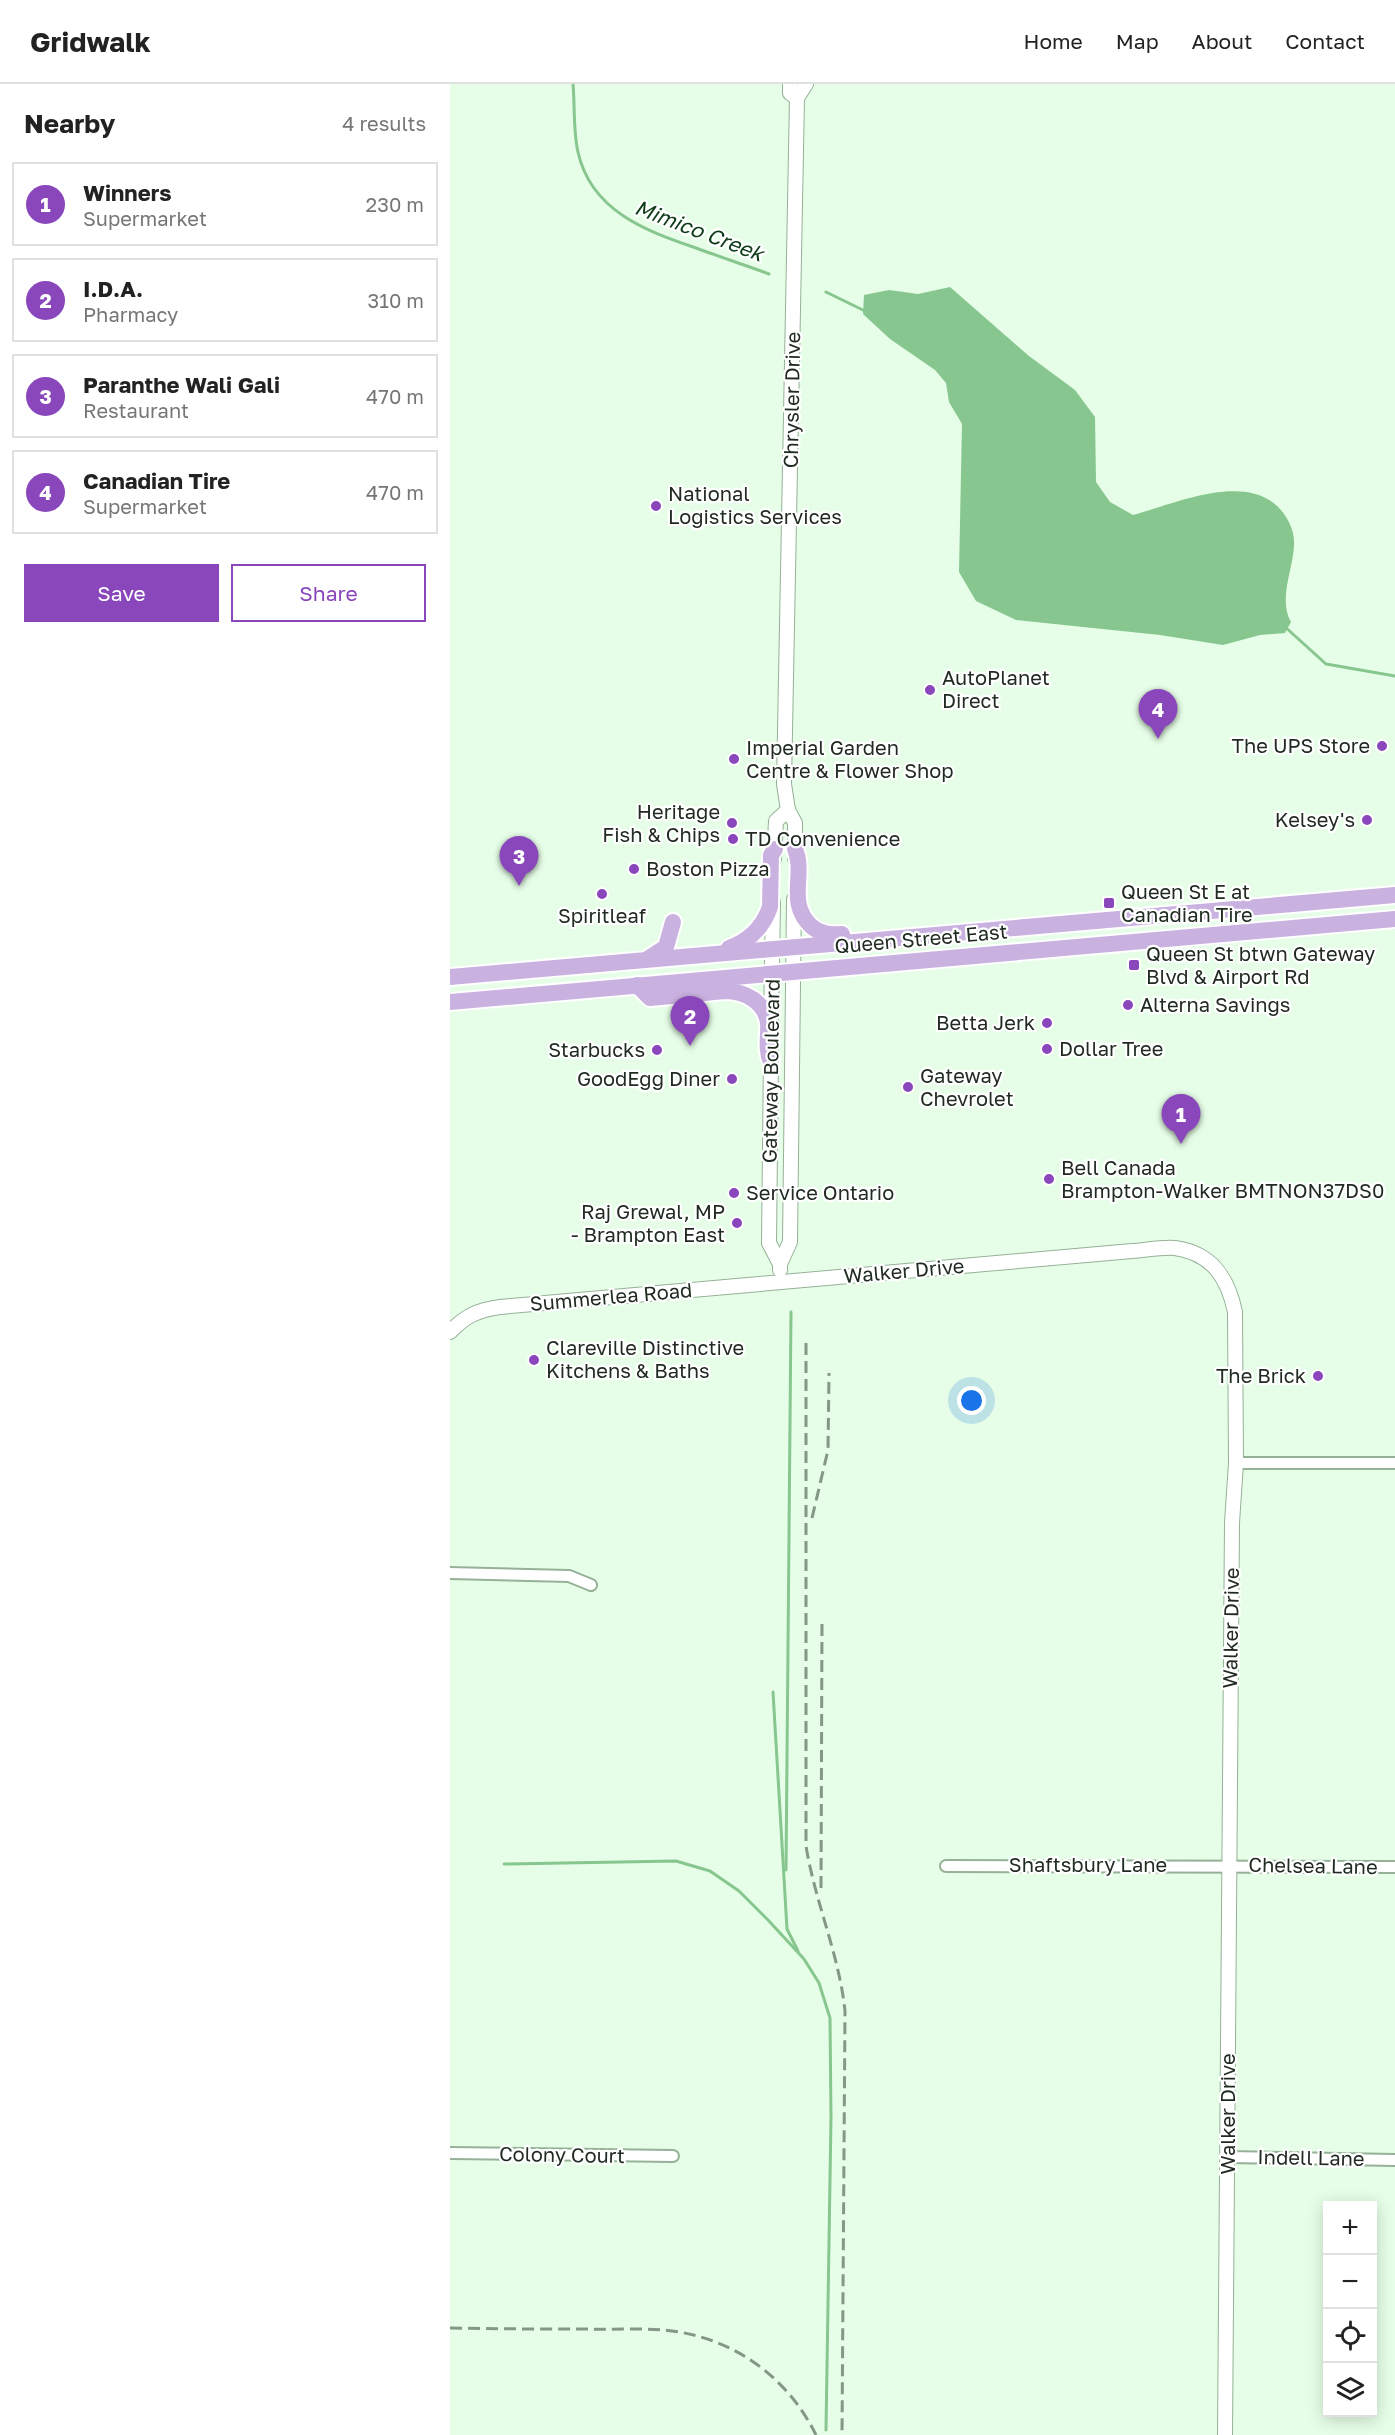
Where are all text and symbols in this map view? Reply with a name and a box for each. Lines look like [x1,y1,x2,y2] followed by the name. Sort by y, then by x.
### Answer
[30,25,151,58] text: Gridwalk
[1023,28,1083,54] text: Home
[1116,28,1159,54] text: Map
[1192,28,1252,54] text: About
[1285,28,1365,54] text: Contact
[24,108,115,139] text: Nearby
[342,111,426,135] text: 4 results
[83,179,172,206] text: Winners
[40,192,51,216] text: 1
[366,192,424,216] text: 230 m
[631,194,769,267] water label: Mimico Creek
[83,206,207,230] text: Supermarket
[83,275,143,302] text: I.D.A.
[39,288,52,312] text: 2
[368,288,424,312] text: 310 m
[83,302,178,326] text: Pharmacy
[778,332,804,468] street label: Chrysler Drive
[83,371,280,398] text: Paranthe Wali Gali
[39,384,52,408] text: 3
[366,384,424,408] text: 470 m
[83,398,189,422] text: Restaurant
[83,467,230,494] text: Canadian Tire
[39,480,52,504] text: 4
[366,480,424,504] text: 470 m
[668,481,842,528] place label: National Logistics Services
[83,494,207,518] text: Supermarket
[649,499,663,513] marker: National Logistics Services
[24,564,219,622] button: Save
[231,564,426,622] button: Share
[942,665,1050,712] place label: AutoPlanet Direct
[923,683,937,697] marker: AutoPlanet Direct
[1138,690,1178,739] pin: 4
[1232,733,1370,757] place label: The UPS Store
[746,735,954,782] place label: Imperial Garden Centre & Flower Shop
[1375,739,1389,753] marker: The UPS Store
[727,752,741,766] marker: Imperial Garden Centre & Flower Shop
[602,799,720,846] place label: Heritage Fish & Chips
[1275,807,1355,831] place label: Kelsey's
[1360,813,1374,827] marker: Kelsey's
[725,816,739,830] marker: Heritage Fish & Chips
[745,826,900,850] place label: TD Convenience
[726,832,740,846] marker: TD Convenience
[500,836,538,886] pin: 3
[646,856,770,880] place label: Boston Pizza
[627,862,641,876] marker: Boston Pizza
[1121,879,1253,926] place label: Queen St E at Canadian Tire
[595,887,609,901] marker: Spiritleaf
[1102,896,1116,910] marker: Queen St E at Canadian Tire
[558,903,646,927] place label: Spiritleaf
[833,918,1008,958] street label: Queen Street East
[1146,941,1375,988] place label: Queen St btwn Gateway Blvd & Airport Rd
[1127,958,1141,972] marker: Queen St btwn Gateway Blvd & Airport Rd
[756,979,784,1163] street label: Gateway Boulevard
[1140,992,1290,1016] place label: Alterna Savings
[670,996,710,1046] pin: 2
[1121,998,1135,1012] marker: Alterna Savings
[936,1010,1035,1034] place label: Betta Jerk
[1040,1016,1054,1030] marker: Betta Jerk
[1059,1036,1163,1060] place label: Dollar Tree
[548,1037,645,1061] place label: Starbucks
[1040,1042,1054,1056] marker: Dollar Tree
[650,1043,664,1057] marker: Starbucks
[920,1063,1014,1110] place label: Gateway Chevrolet
[577,1066,720,1090] place label: GoodEgg Diner
[725,1072,739,1086] marker: GoodEgg Diner
[901,1080,915,1094] marker: Gateway Chevrolet
[1162,1094,1200,1144] pin: 1
[1061,1155,1384,1202] place label: Bell Canada Brampton-Walker BMTNON37DS0
[1042,1172,1056,1186] marker: Bell Canada Brampton-Walker BMTNON37DS0
[746,1180,894,1204] place label: Service Ontario
[727,1186,741,1200] marker: Service Ontario
[571,1199,725,1246] place label: Raj Grewal, MP - Brampton East
[730,1216,744,1230] marker: Raj Grewal, MP - Brampton East
[843,1253,965,1287] street label: Walker Drive
[529,1277,693,1315] street label: Summerlea Road
[546,1335,744,1382] place label: Clareville Distinctive Kitchens & Baths
[527,1353,541,1367] marker: Clareville Distinctive Kitchens & Baths
[1216,1363,1306,1387] place label: The Brick
[1311,1369,1325,1383] marker: The Brick
[957,1386,986,1415] your location
[1217,1567,1243,1689] street label: Walker Drive
[1009,1852,1167,1876] street label: Shaftsbury Lane
[1248,1852,1378,1878] street label: Chelsea Lane
[1215,2054,1239,2174] street label: Walker Drive
[499,2141,625,2167] street label: Colony Court
[1257,2144,1365,2170] street label: Indell Lane
[1323,2201,1377,2417] map controls
[1323,2201,1377,2255] button: +
[1323,2255,1377,2309] button: −
[1323,2309,1377,2363] button: locate
[1323,2363,1377,2417] button: layers

